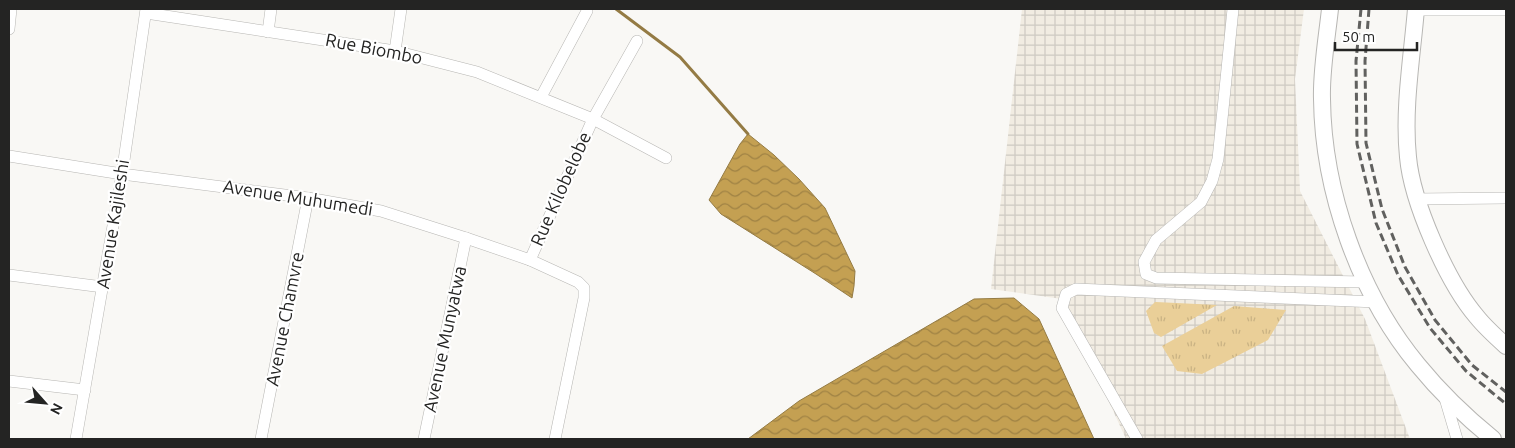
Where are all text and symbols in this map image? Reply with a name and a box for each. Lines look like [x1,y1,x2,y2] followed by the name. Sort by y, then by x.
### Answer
[1335,20,1418,52] scale bar
[1342,28,1375,45] text: 50 m
[324,29,424,67] street label: Rue Biombo
[526,128,594,249] street label: Rue Kilobelobe
[92,158,132,290] street label: Avenue Kajileshi
[222,175,375,219] street label: Avenue Muhumedi
[261,250,307,388] street label: Avenue Chamvre
[419,264,469,414] street label: Avenue Munyatwa
[20,378,70,428] north arrow
[47,401,66,417] text: N

